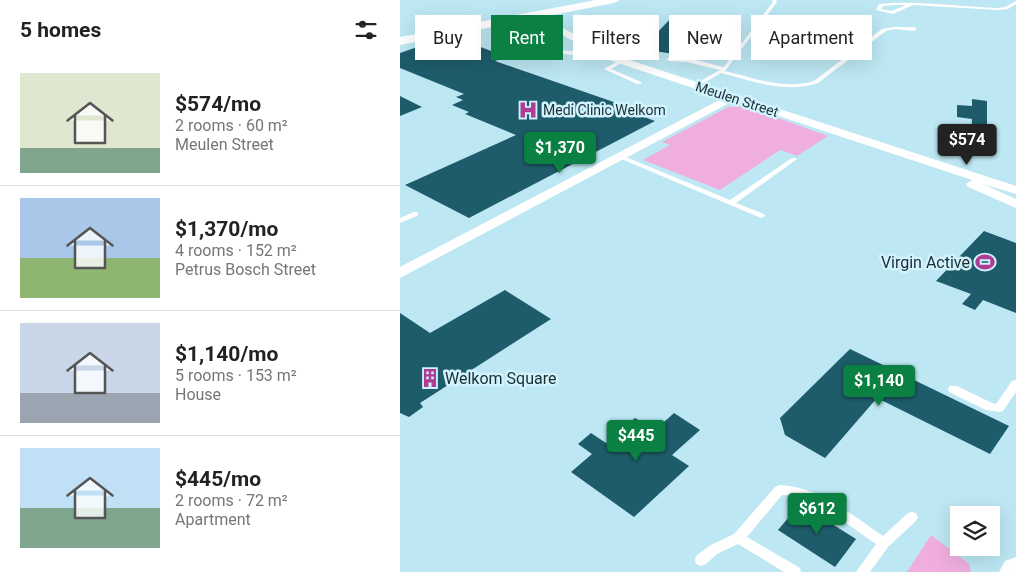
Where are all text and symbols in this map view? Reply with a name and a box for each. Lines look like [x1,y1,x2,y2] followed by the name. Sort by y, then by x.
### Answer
[415,15,481,60] chip: Buy
[491,15,563,60] chip: Rent
[573,15,659,60] chip: Filters
[669,15,741,60] chip: New
[751,15,872,60] chip: Apartment
[352,16,380,44] icon: filters
[20,18,101,42] text: 5 homes
[693,78,781,120] street label: Meulen Street
[175,92,261,116] text: $574/mo
[60,93,120,153] icon: home
[517,99,539,121] hospital icon: Medi Clinic Welkom
[543,102,666,118] place label: Medi Clinic Welkom
[175,116,288,135] text: 2 rooms · 60 m²
[937,124,997,166] pin: $574
[949,130,985,149] text: $574
[519,132,601,174] pin: $1,370
[175,135,274,154] text: Meulen Street
[535,138,585,157] text: $1,370
[175,217,278,241] text: $1,370/mo
[60,218,120,278] icon: home
[175,241,297,260] text: 4 rooms · 152 m²
[974,251,996,273] sports icon: Virgin Active
[881,253,970,272] place label: Virgin Active
[175,260,316,279] text: Petrus Bosch Street
[175,342,278,366] text: $1,140/mo
[60,343,120,403] icon: home
[838,364,920,407] pin: $1,140
[175,366,297,385] text: 5 rooms · 153 m²
[419,367,441,389] building icon: Welkom Square
[445,369,556,388] place label: Welkom Square
[854,371,904,390] text: $1,140
[175,385,221,404] text: House
[606,420,666,462] pin: $445
[618,426,654,445] text: $445
[175,467,261,491] text: $445/mo
[60,468,120,528] icon: home
[175,491,288,510] text: 2 rooms · 72 m²
[787,492,847,535] pin: $612
[799,499,835,518] text: $612
[950,506,1000,556] map controls
[950,506,1000,556] button: layers
[175,510,251,529] text: Apartment

